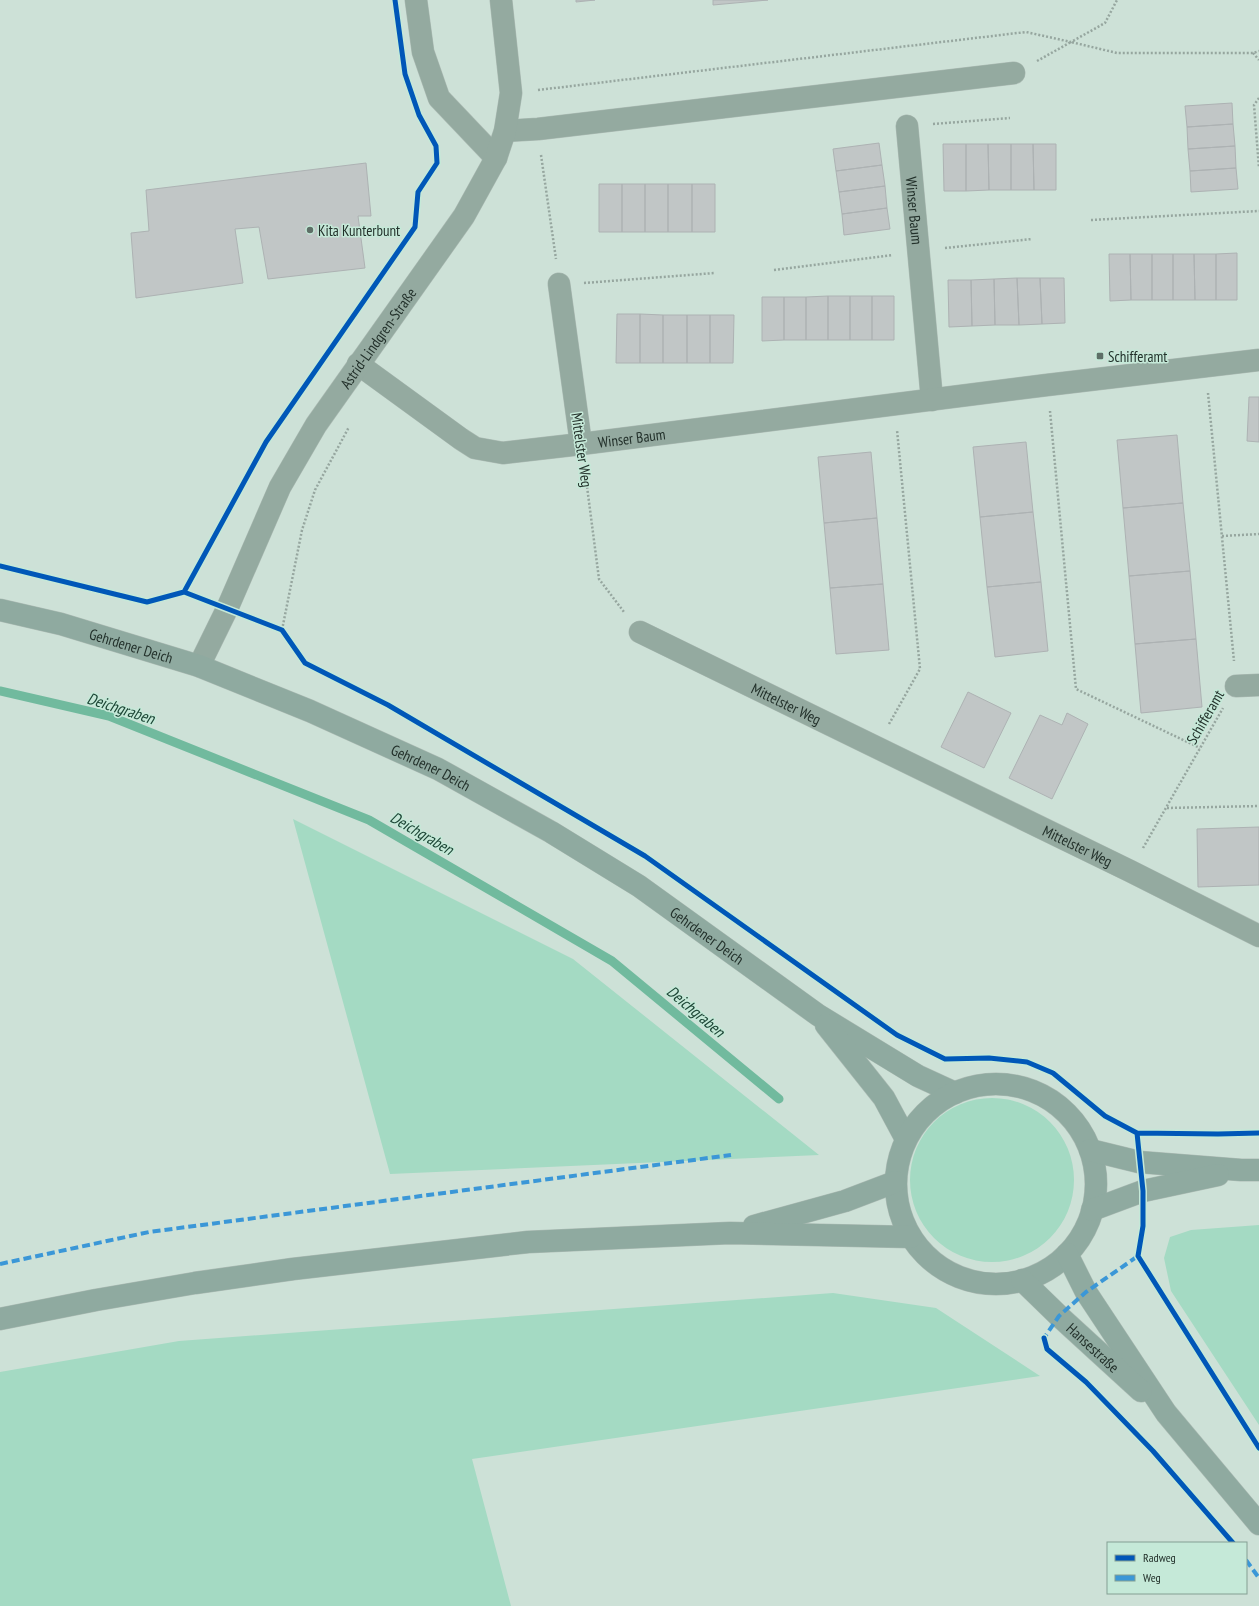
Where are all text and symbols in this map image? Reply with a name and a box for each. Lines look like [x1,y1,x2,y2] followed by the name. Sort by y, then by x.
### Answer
[902,176,927,245] street label: Winser Baum
[318,221,400,240] place label: Kita Kunterbunt
[305,225,315,235] marker: Kita Kunterbunt
[336,284,420,392] street label: Astrid-Lindgren-Straße
[1108,347,1167,366] place label: Schifferamt
[1095,351,1105,361] marker: Schifferamt
[567,412,597,488] street label: Mittelster Weg
[597,424,666,451] street label: Winser Baum
[87,624,175,667] street label: Gehrdener Deich
[749,678,824,728] street label: Mittelster Weg
[1182,687,1228,747] street label: Schifferamt
[85,688,158,729] water label: Deichgraben
[388,740,474,795] street label: Gehrdener Deich
[387,807,458,860] water label: Deichgraben
[1040,820,1116,871] street label: Mittelster Weg
[667,902,748,968] street label: Gehrdener Deich
[663,981,730,1042] water label: Deichgraben
[1063,1318,1124,1376] street label: Hansestraße
[1107,1542,1247,1594] legend
[1143,1550,1176,1565] text: Radweg
[1143,1570,1161,1585] text: Weg

